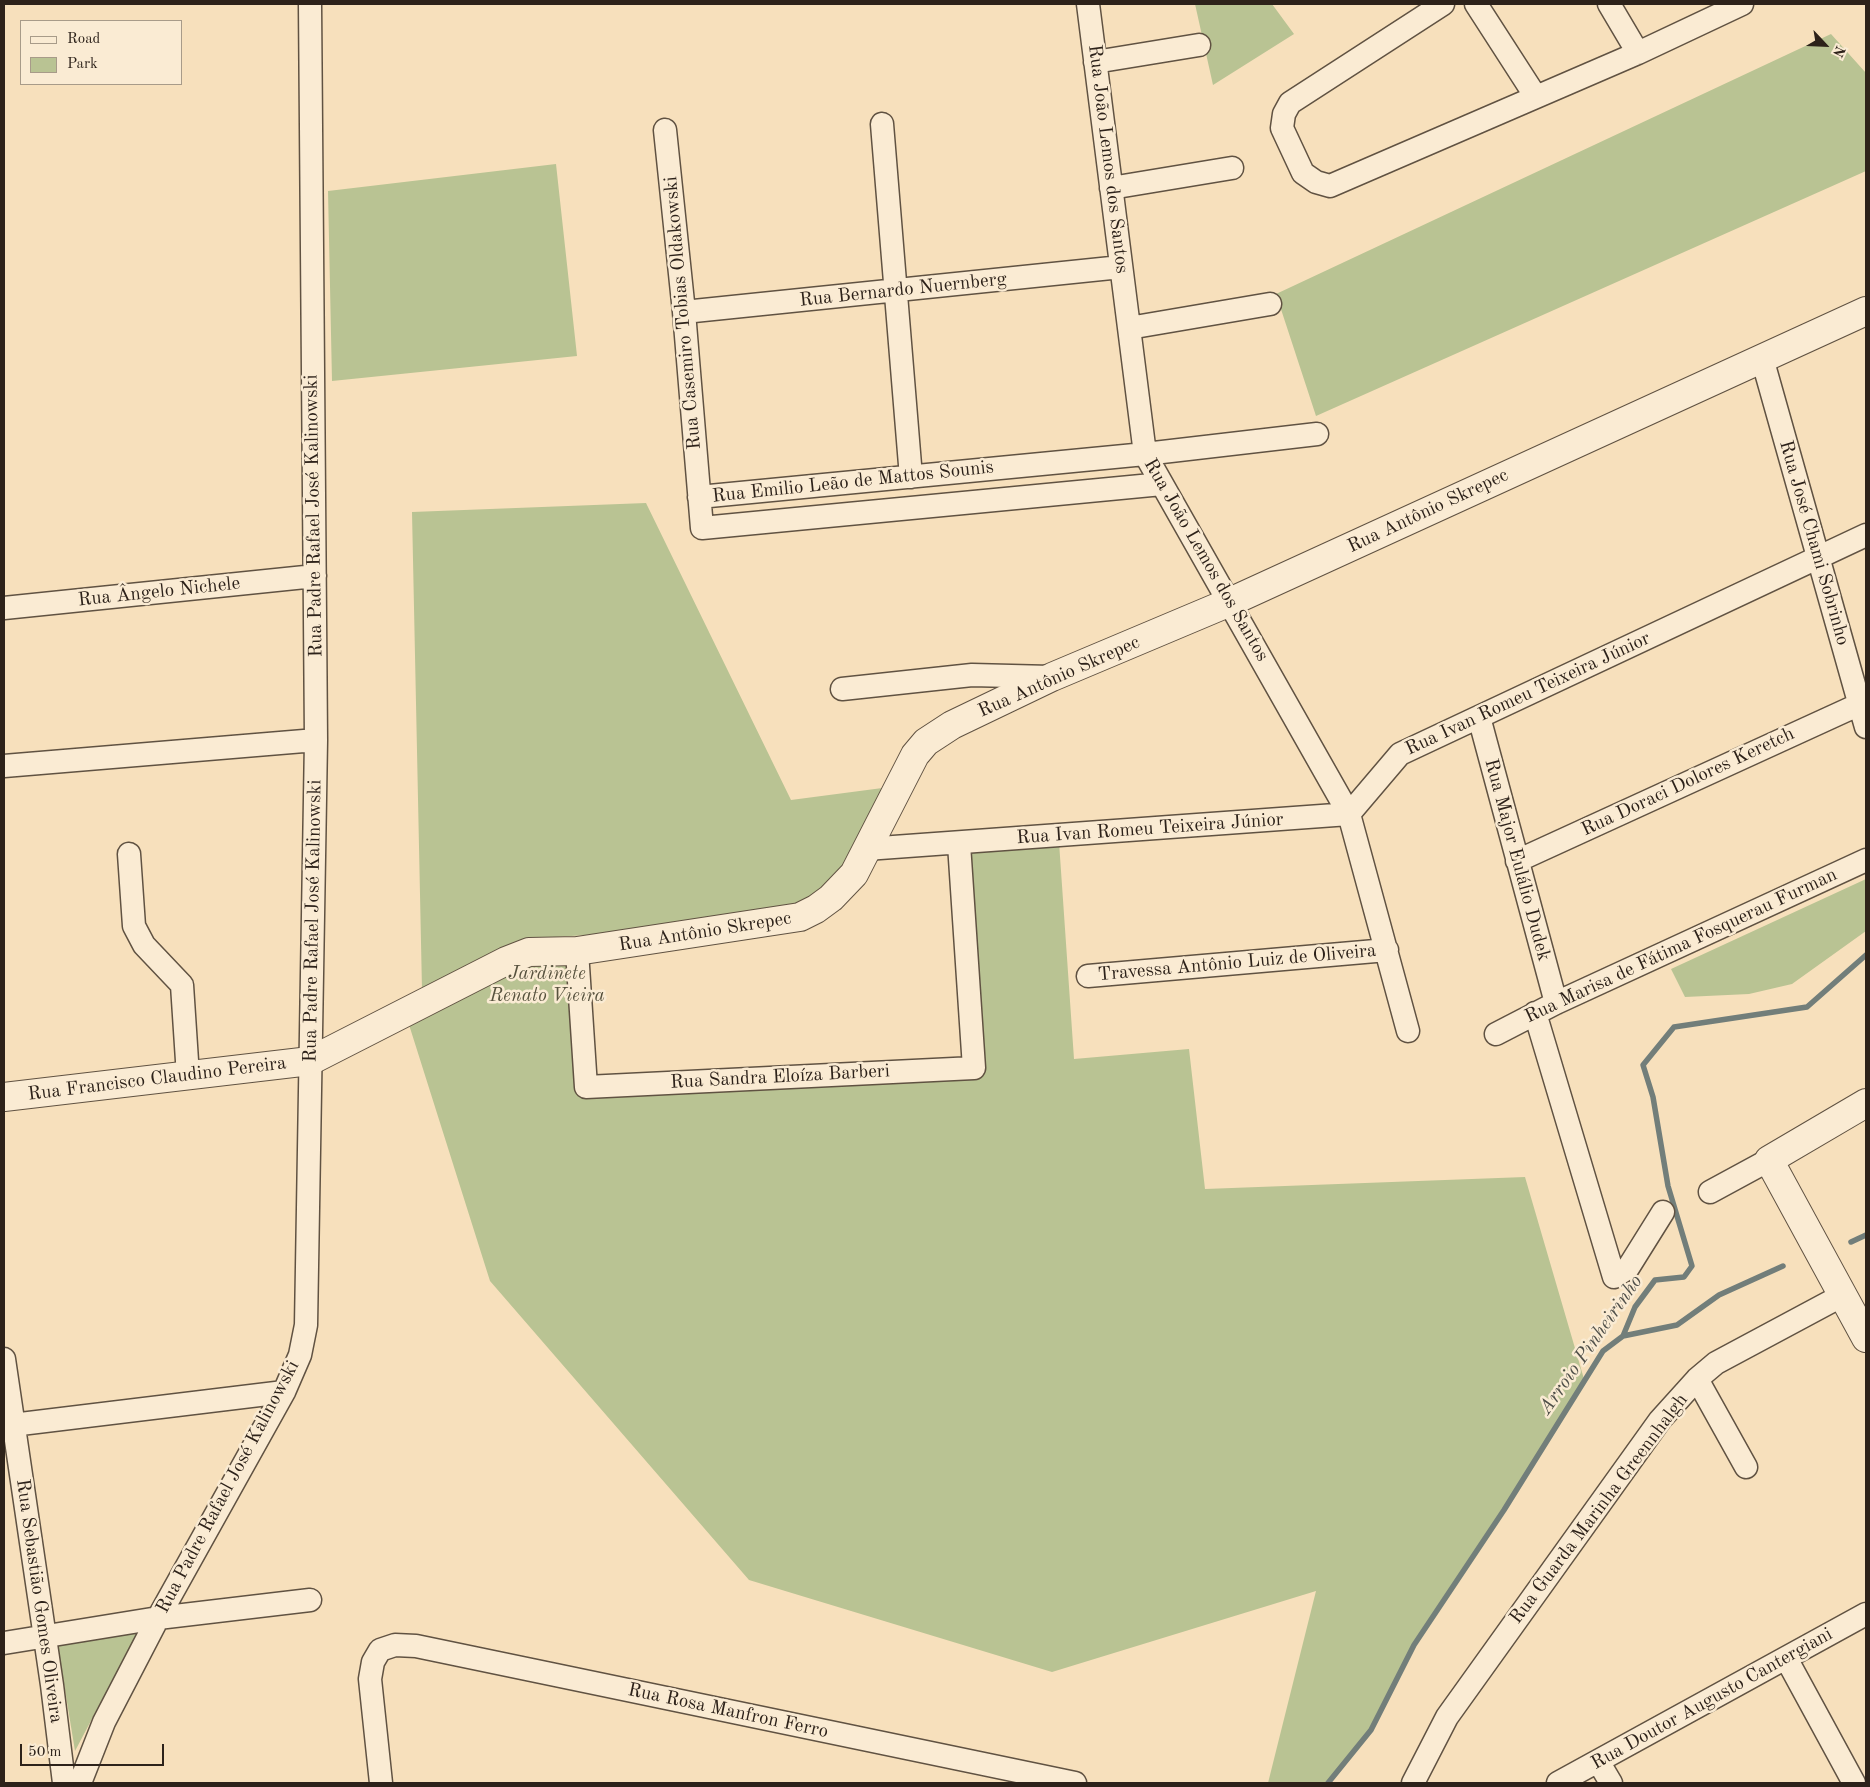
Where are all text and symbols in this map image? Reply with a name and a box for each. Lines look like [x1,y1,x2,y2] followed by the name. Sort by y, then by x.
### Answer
[20,20,182,85] legend
[1800,20,1850,70] north arrow
[67,32,100,47] text: Road
[1083,43,1133,275] street label: Rua João Lemos dos Santos
[1830,44,1847,59] text: N
[67,57,98,72] text: Park
[660,175,706,451] street label: Rua Casemiro Tobias Oldakowski
[798,268,1008,312] street label: Rua Bernardo Nuernberg
[300,374,328,658] street label: Rua Padre Rafael José Kalinowski
[1774,438,1854,648] street label: Rua José Chami Sobrinho
[1139,455,1273,665] street label: Rua João Lemos dos Santos
[711,456,995,508] street label: Rua Emilio Leão de Mattos Sounis
[1344,464,1512,558] street label: Rua Antônio Skrepec
[77,572,241,612] street label: Rua Ângelo Nichele
[1402,627,1654,761] street label: Rua Ivan Romeu Teixeira Júnior
[975,631,1143,723] street label: Rua Antônio Skrepec
[1578,723,1798,841] street label: Rua Doraci Dolores Keretch
[1479,756,1555,964] street label: Rua Major Eulálio Dudek
[299,779,327,1063] street label: Rua Padre Rafael José Kalinowski
[1016,808,1284,850] street label: Rua Ivan Romeu Teixeira Júnior
[1521,863,1841,1029] street label: Rua Marisa de Fátima Fosquerau Furman
[617,907,793,957] street label: Rua Antônio Skrepec
[1097,939,1377,987] street label: Travessa Antônio Luiz de Oliveira
[489,963,605,1007] park label: Jardinete Renato Vieira
[26,1052,288,1106] street label: Rua Francisco Claudino Pereira
[670,1060,890,1094] street label: Rua Sandra Eloíza Barberi
[1534,1271,1648,1419] water label: Arroio Pinheirinho
[152,1357,304,1617] street label: Rua Padre Rafael José Kalinowski
[1505,1389,1693,1629] street label: Rua Guarda Marinha Greennhalgh
[11,1477,67,1725] street label: Rua Sebastião Gomes Oliveira
[1587,1623,1837,1775] street label: Rua Doutor Augusto Cantergiani
[626,1679,830,1743] street label: Rua Rosa Manfron Ferro
[22,1734,166,1766] scale bar
[28,1745,62,1760] text: 50 m

